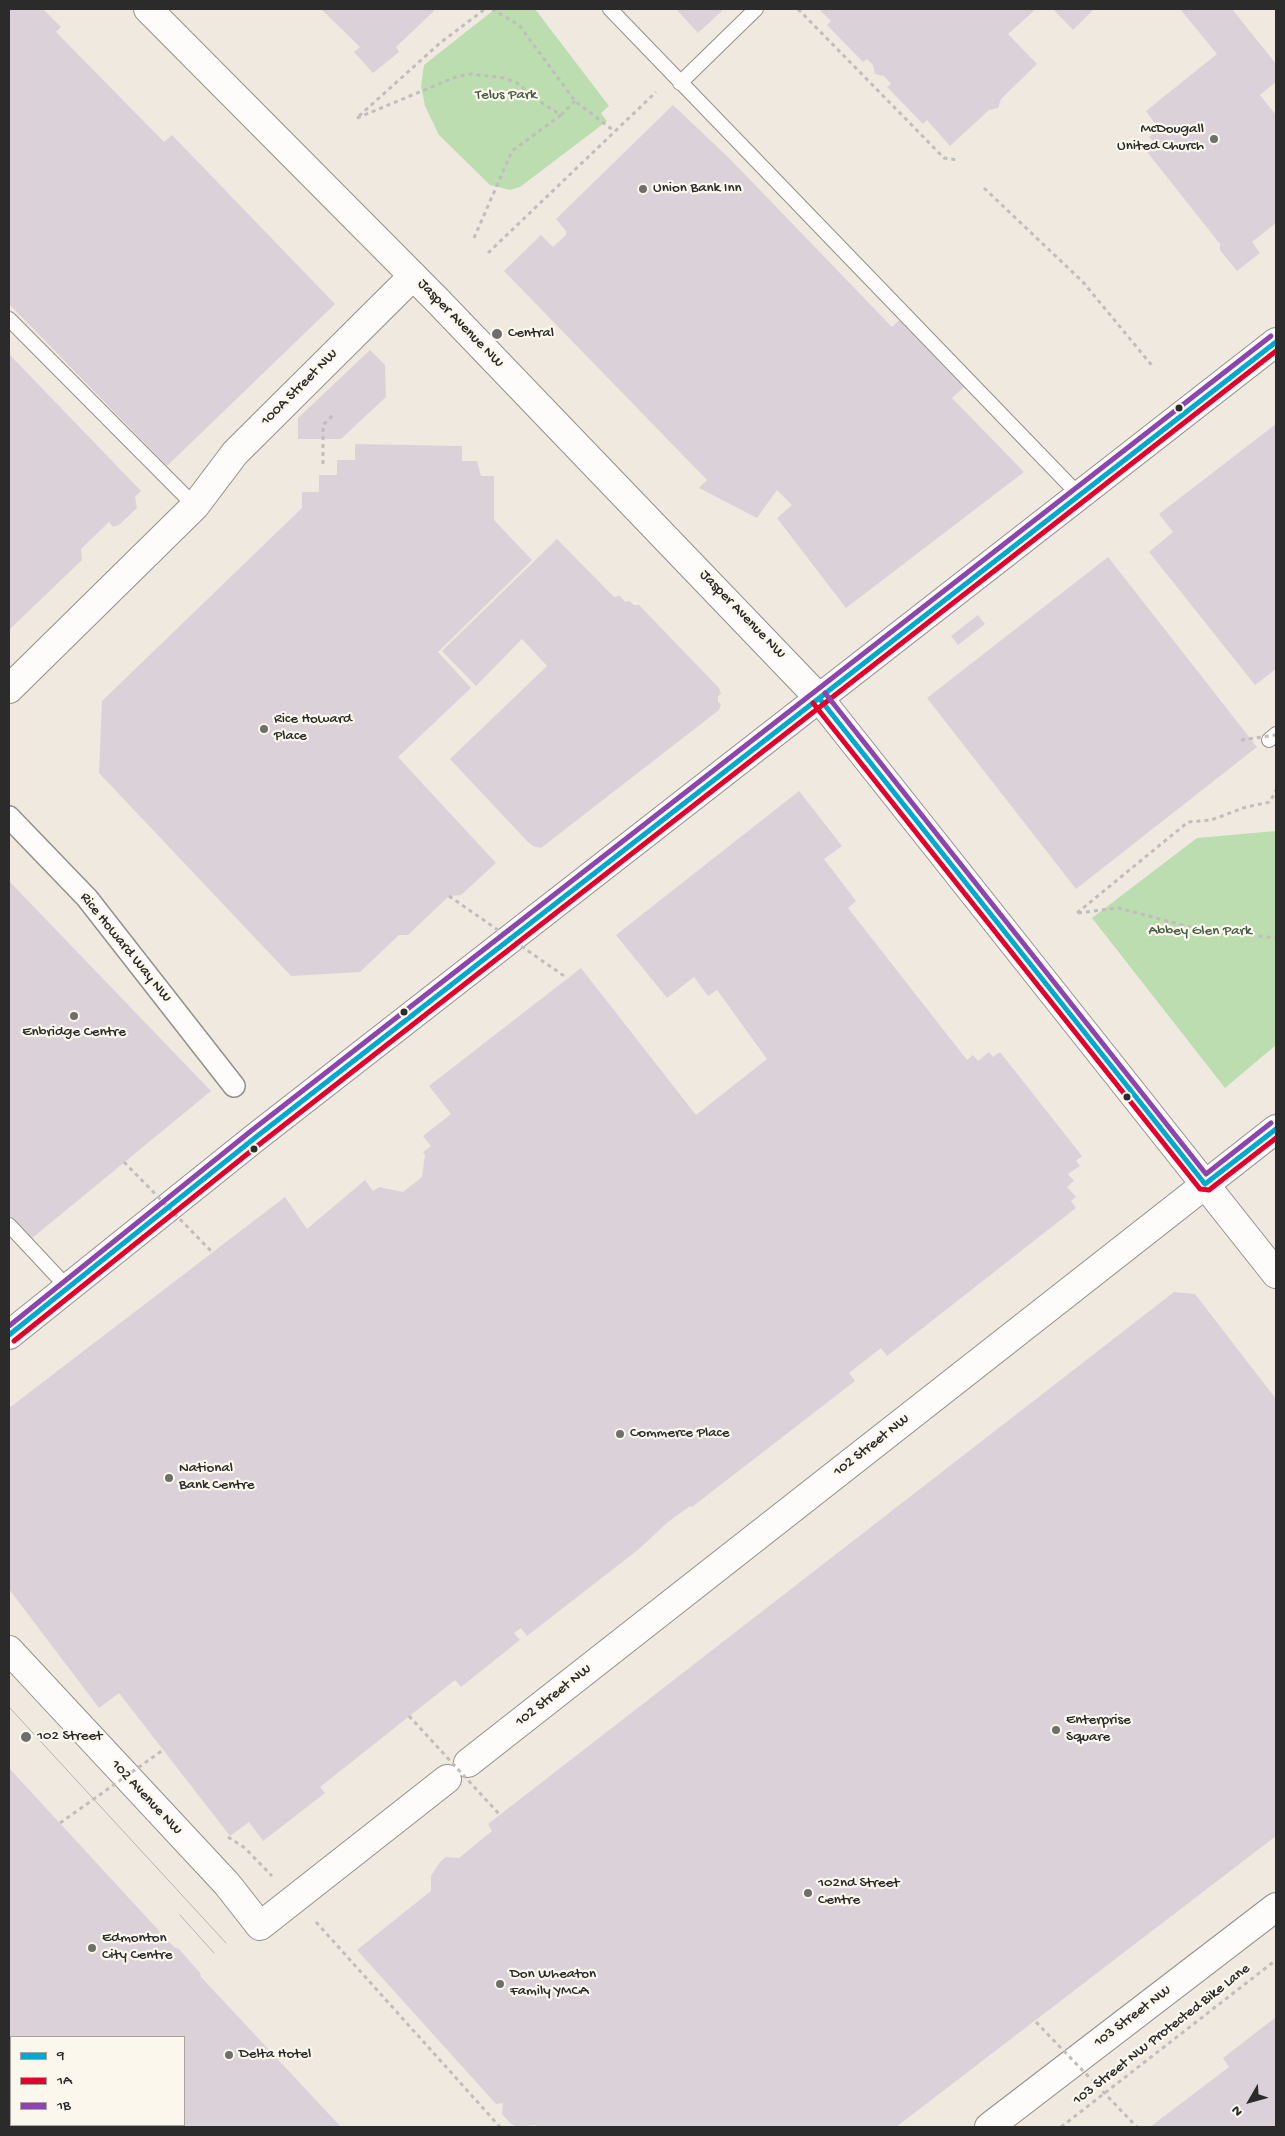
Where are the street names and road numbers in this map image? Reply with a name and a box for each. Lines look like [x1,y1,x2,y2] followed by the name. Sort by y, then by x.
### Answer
[413,276,507,372] street label: Jasper Avenue NW
[258,346,342,430] street label: 100A Street NW
[695,567,789,663] street label: Jasper Avenue NW
[75,889,175,1007] street label: Rice Howard Way NW
[830,1411,914,1481] street label: 102 Street NW
[512,1661,596,1731] street label: 102 Street NW
[106,1757,186,1839] street label: 102 Avenue NW
[1070,1960,1254,2110] street label: 103 Street NW Protected Bike Lane
[1091,1982,1175,2052] street label: 103 Street NW

